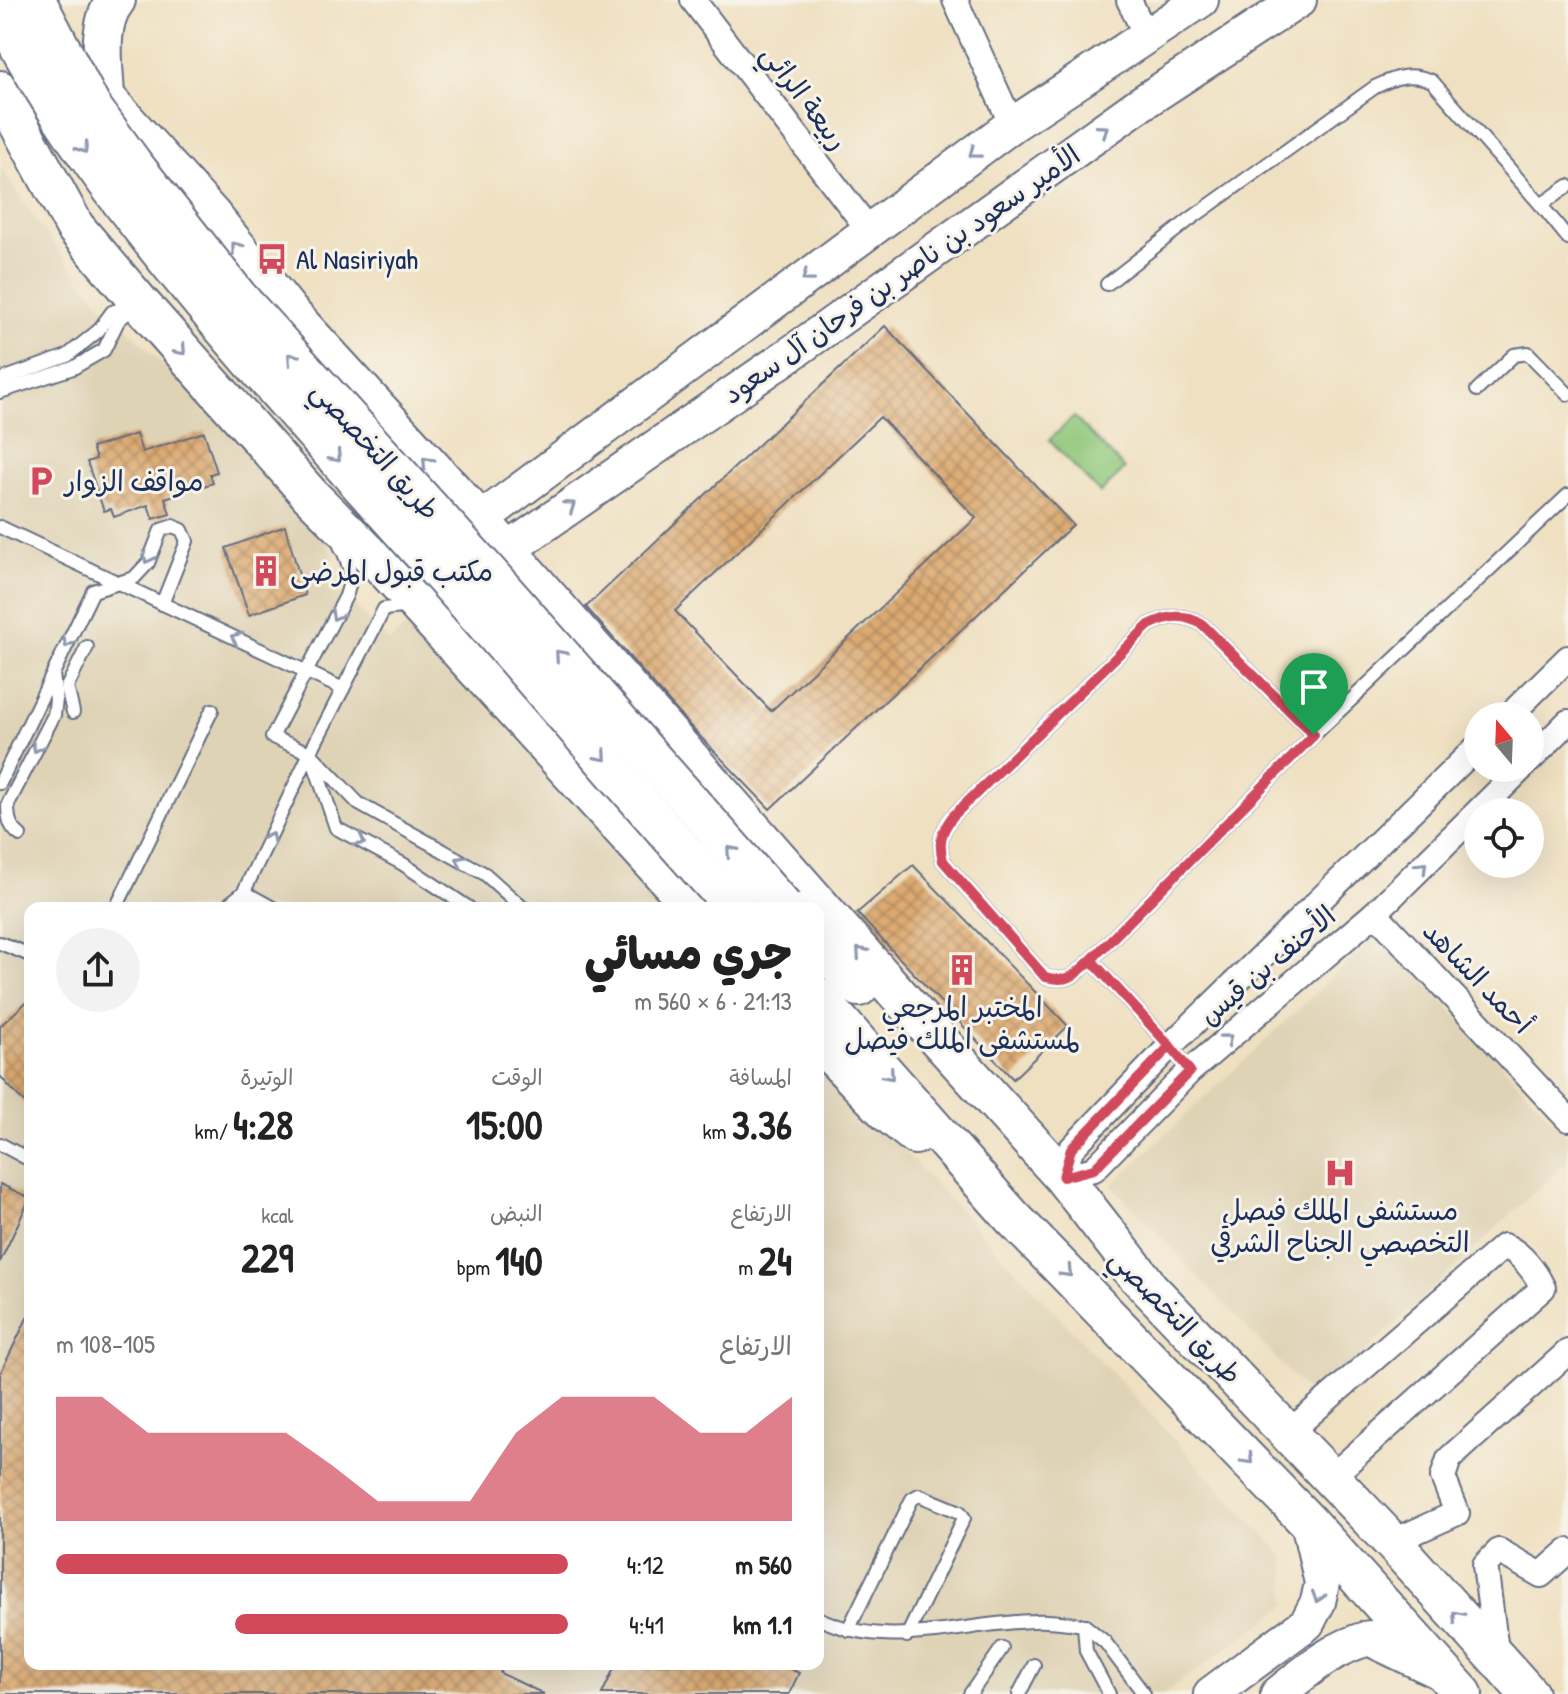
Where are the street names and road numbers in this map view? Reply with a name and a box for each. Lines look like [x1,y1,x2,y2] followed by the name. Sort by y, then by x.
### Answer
[748,36,857,161] street label: ربيعة الرائي
[714,135,1088,413] street label: الأمير سعود بن ناصر بن فرحان آل سعود
[299,372,449,532] street label: طريق التخصصي
[1190,896,1344,1034] street label: الأحنف بن قيس
[1414,912,1542,1042] street label: أحمد الشاهد
[1097,1240,1251,1397] street label: طريق التخصصي

